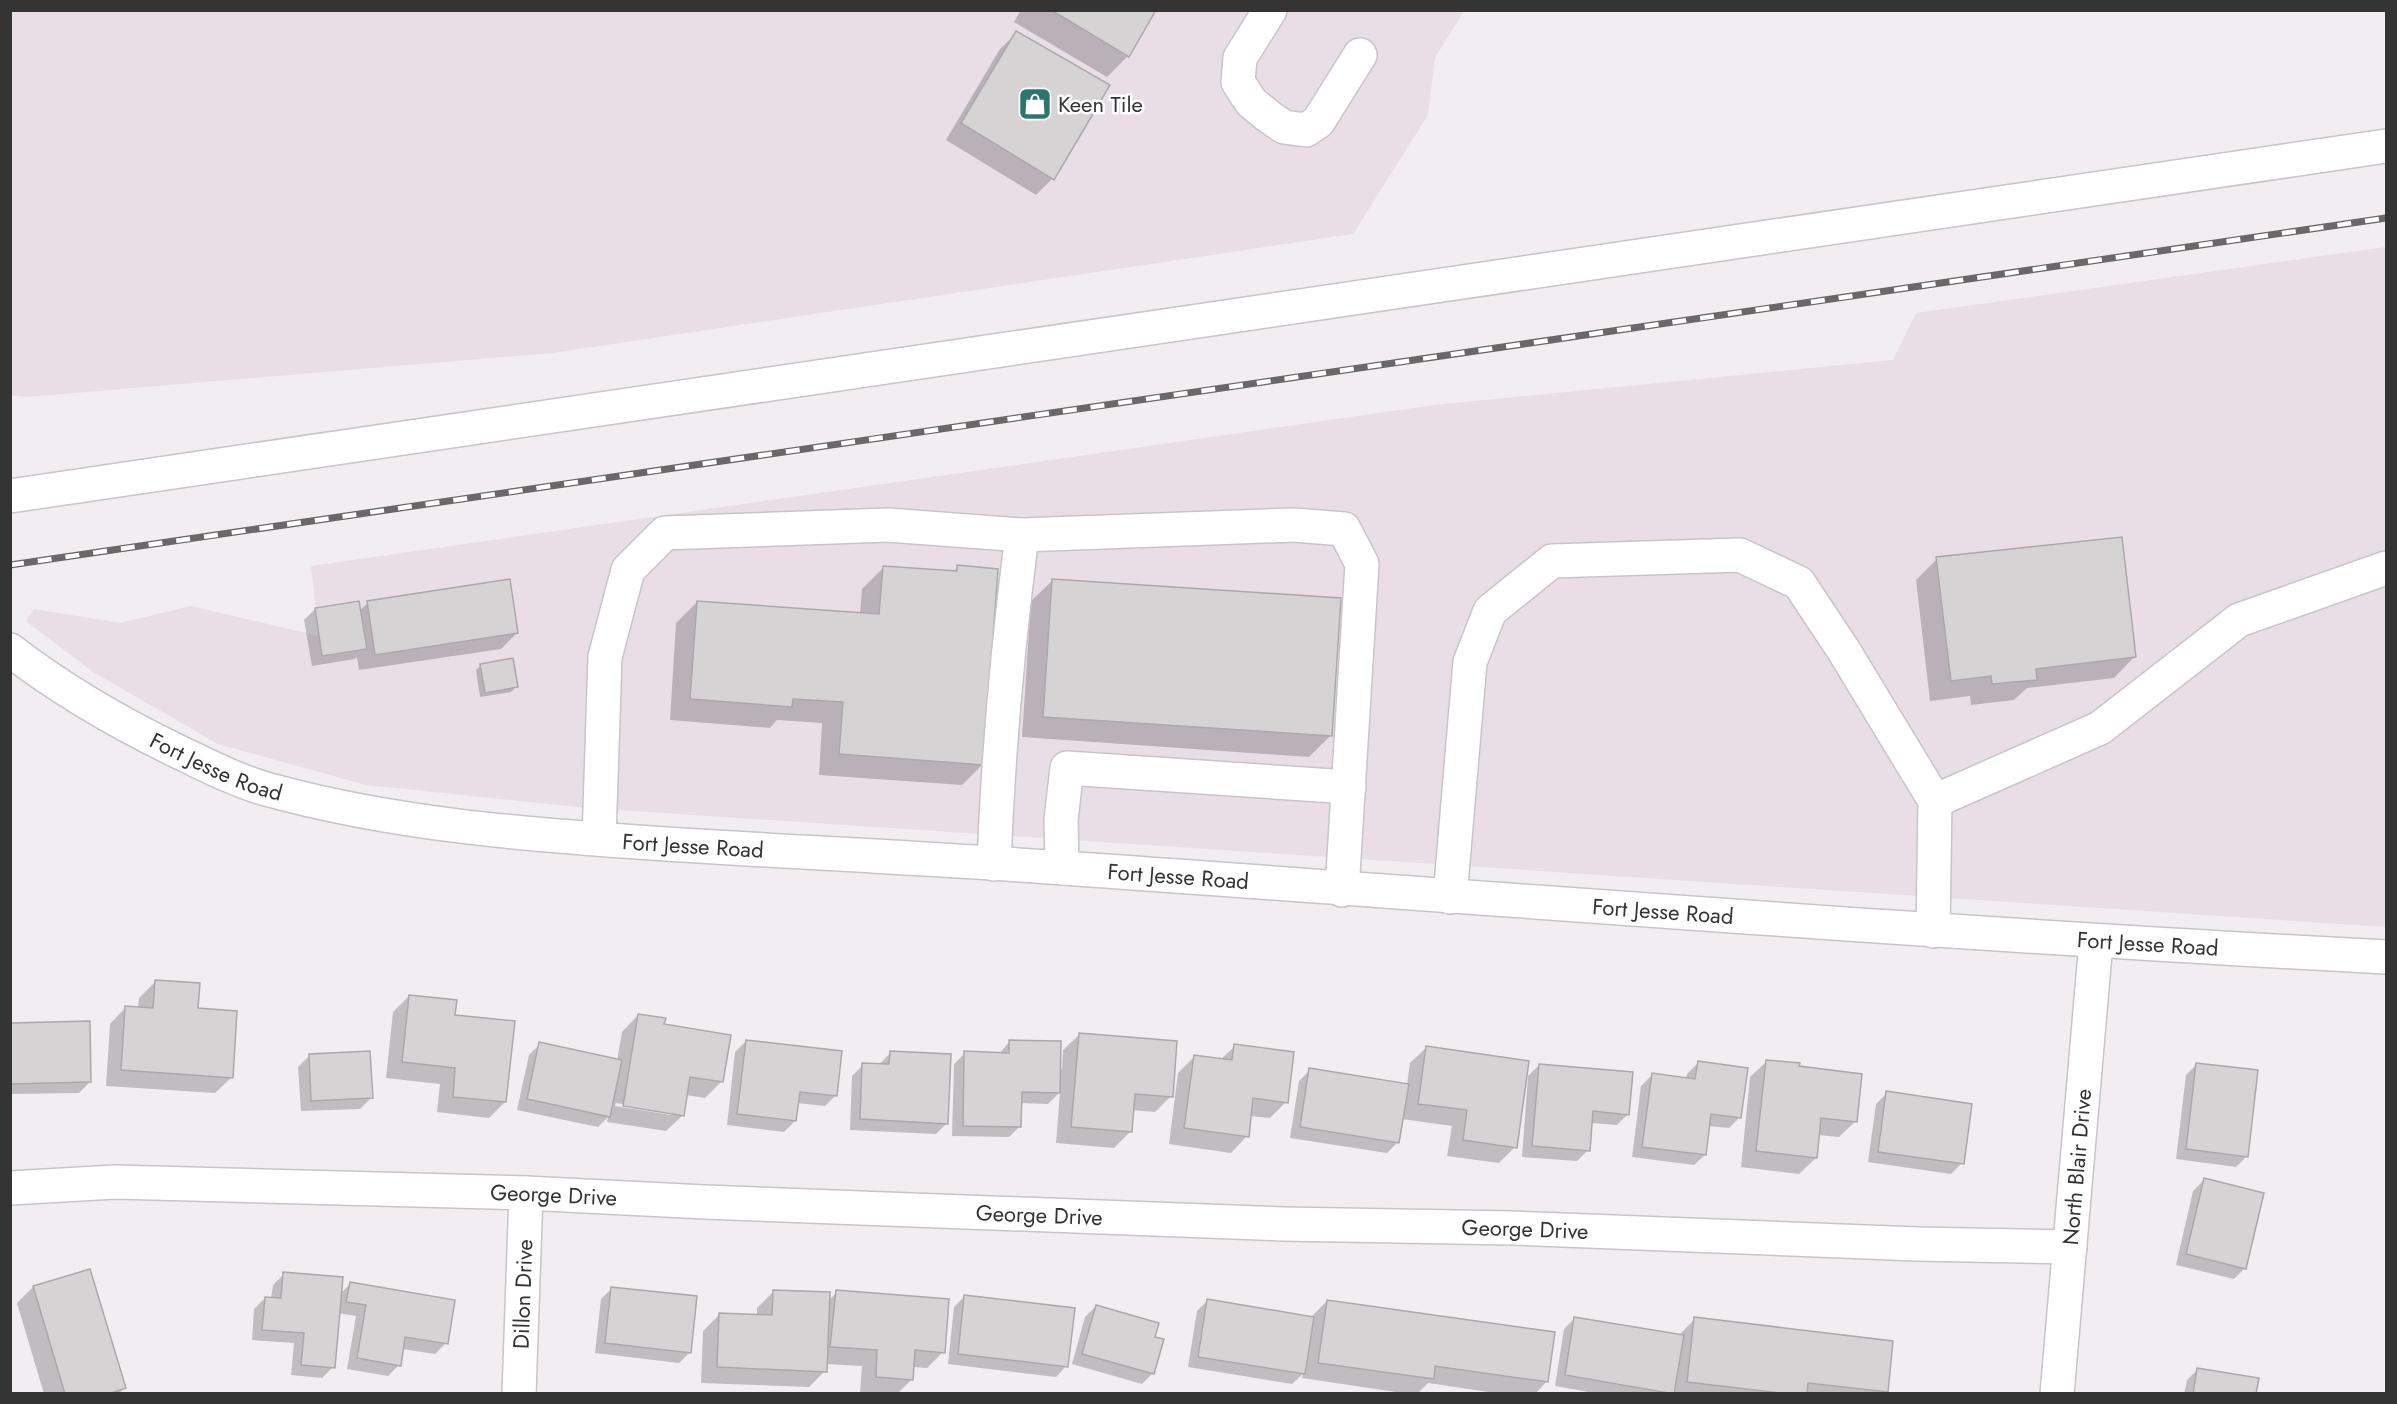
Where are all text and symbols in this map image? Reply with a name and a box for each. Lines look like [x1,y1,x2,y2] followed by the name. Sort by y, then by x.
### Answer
[1017,86,1053,122] shop icon: Keen Tile
[1058,88,1143,120] place label: Keen Tile
[144,724,286,809] street label: Fort Jesse Road
[621,825,765,866] street label: Fort Jesse Road
[1106,855,1250,897] street label: Fort Jesse Road
[1591,890,1735,932] street label: Fort Jesse Road
[2076,923,2219,964] street label: Fort Jesse Road
[2054,1087,2099,1246] street label: North Blair Drive
[490,1176,618,1214] street label: George Drive
[975,1196,1103,1233] street label: George Drive
[1461,1211,1589,1247] street label: George Drive
[505,1239,540,1350] street label: Dillon Drive

